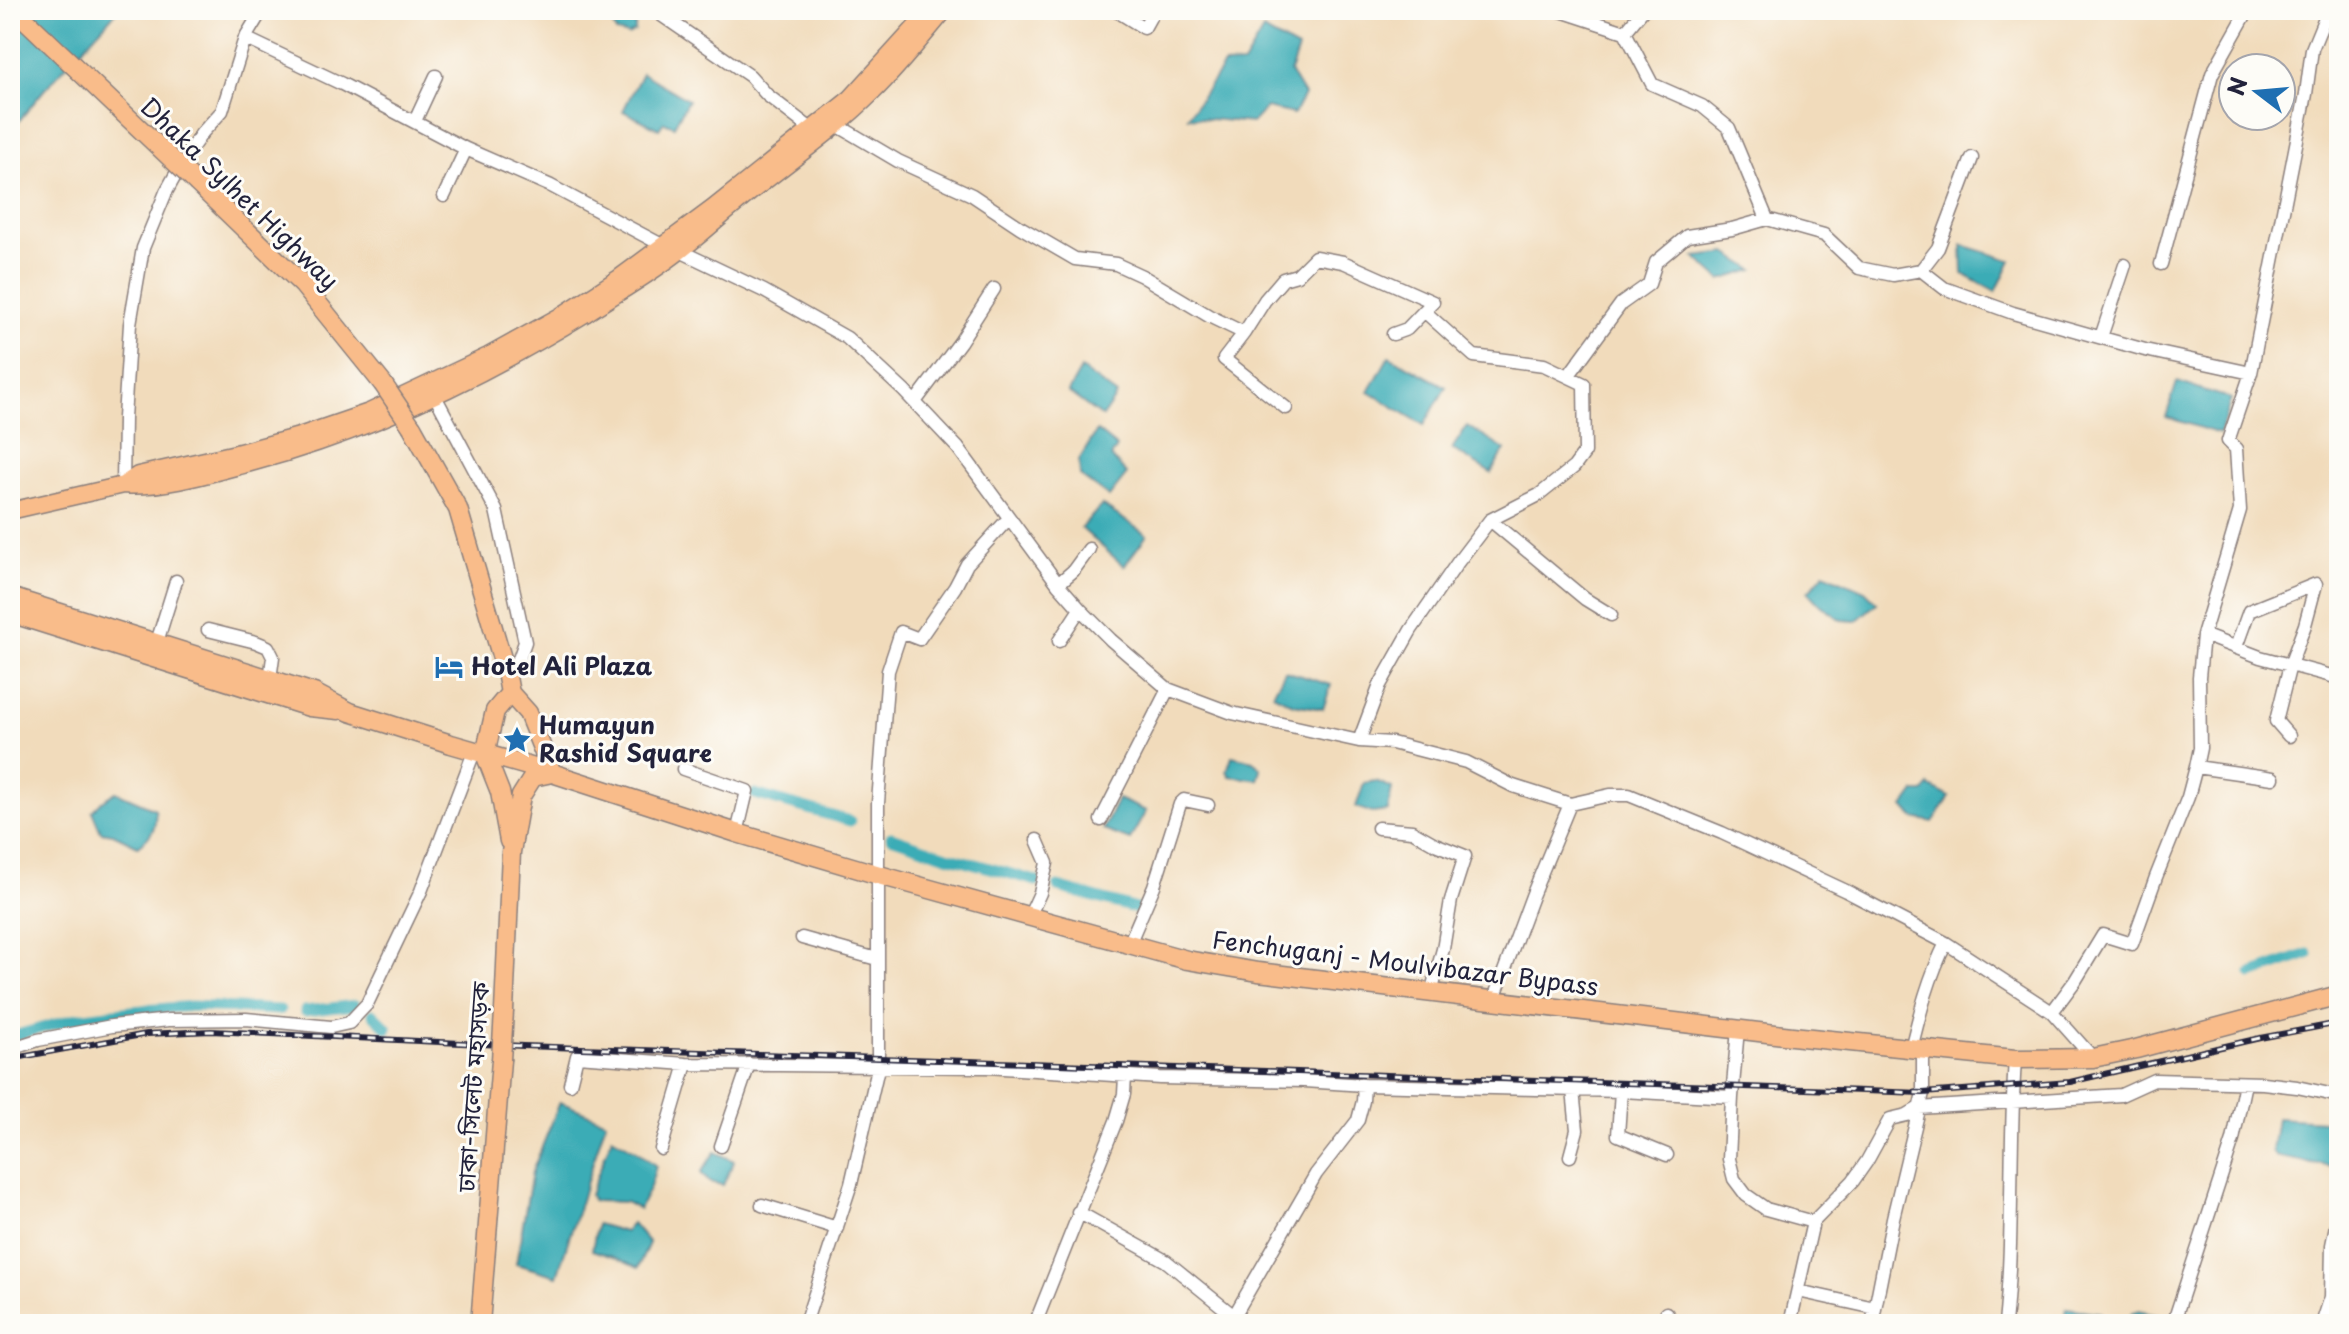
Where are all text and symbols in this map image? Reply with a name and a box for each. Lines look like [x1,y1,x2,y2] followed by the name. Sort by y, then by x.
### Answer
[2217,52,2297,132] north arrow
[2218,73,2255,99] text: N
[133,88,348,297] street label: Dhaka Sylhet Highway
[471,647,652,683] place label: Hotel Ali Plaza
[434,652,464,682] hotel icon: Hotel Ali Plaza
[539,706,712,770] place label: Humayun Rashid Square
[502,725,532,755] place icon: Humayun Rashid Square
[1210,920,1600,1004] street label: Fenchuganj - Moulvibazar Bypass
[447,980,497,1194] street label: ঢাকা-সিলেট মহাসড়ক

